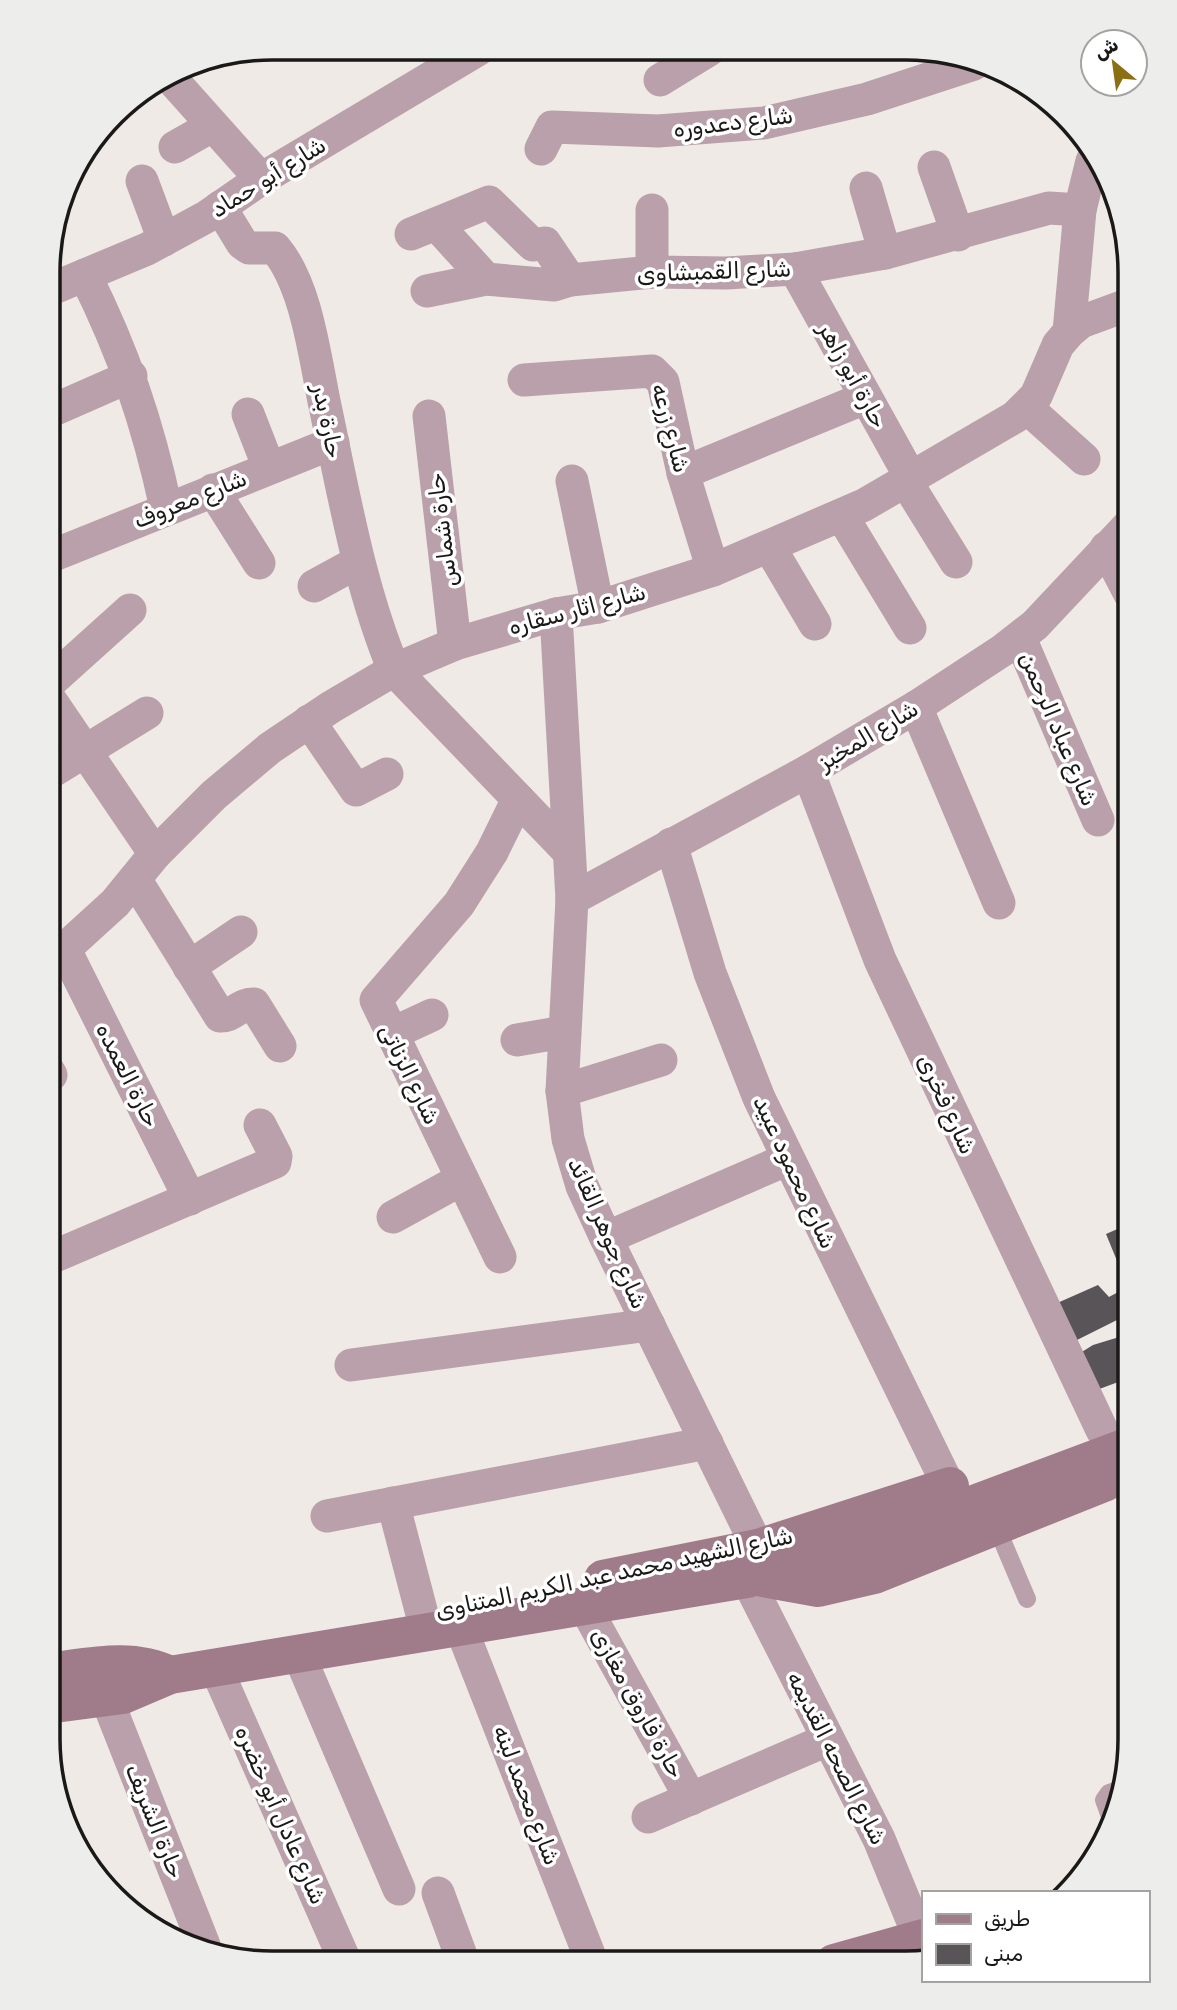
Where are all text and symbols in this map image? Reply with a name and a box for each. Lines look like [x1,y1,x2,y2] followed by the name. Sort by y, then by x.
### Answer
[1079,28,1149,98] north arrow
[1090,33,1122,64] text: ش
[671,101,795,145] street label: شارع دعدوره
[205,131,332,225] street label: شارع أبو حماد
[636,254,792,290] street label: شارع القمبشاوى
[812,316,893,433] street label: حارة أبو زاهر
[306,380,349,461] street label: حارة بدر
[644,380,696,476] street label: شارع زرعه
[129,464,251,536] street label: شارع معروف
[421,471,463,589] street label: حارة شماس
[505,577,649,643] street label: شارع اثار سقاره
[1012,648,1104,811] street label: شارع عباد الرحمن
[811,694,924,779] street label: شارع المخبز
[90,1018,166,1132] street label: حارة العمده
[372,1019,446,1130] street label: شارع الزناتى
[910,1050,982,1159] street label: شارع فخرى
[745,1091,843,1254] street label: شارع محمود عبيد
[560,1153,654,1314] street label: شارع جوهر القائد
[433,1521,796,1627] street label: شارع الشهيد محمد عبد الكريم المتناوى
[585,1623,691,1783] street label: حارة فاروق مغازى
[779,1666,893,1850] street label: شارع الصحه القديمه
[227,1721,333,1909] street label: شارع عادل أبو خضره
[486,1721,567,1870] street label: شارع محمد لبنه
[119,1760,191,1882] street label: حارة الشريف
[922,1891,1149,1982] legend
[984,1906,1030,1931] text: طريق
[984,1941,1023,1966] text: مبنى

